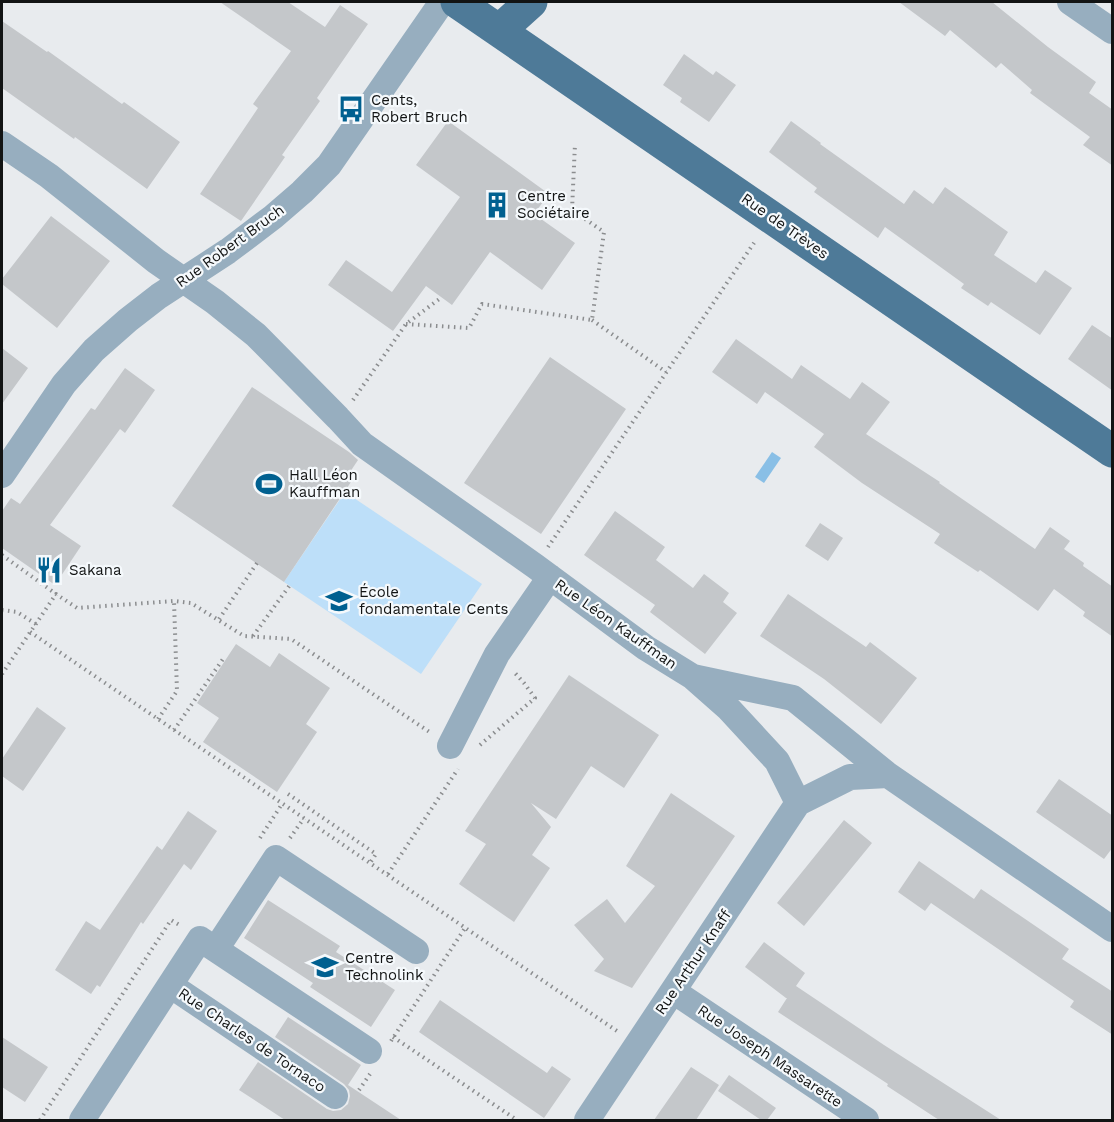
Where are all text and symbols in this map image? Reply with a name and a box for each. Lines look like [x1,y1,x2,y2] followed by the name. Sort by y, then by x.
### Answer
[371,91,468,126] place label: Cents, Robert Bruch
[336,94,366,124] bus stop icon: Cents, Robert Bruch
[517,187,590,222] place label: Centre Sociétaire
[738,189,832,263] street label: Rue de Trèves
[482,190,512,220] building icon: Centre Sociétaire
[172,201,288,291] street label: Rue Robert Bruch
[289,466,360,501] place label: Hall Léon Kauffman
[254,469,284,499] sports icon: Hall Léon Kauffman
[34,555,64,585] restaurant icon: Sakana
[69,561,122,579] place label: Sakana
[552,575,680,673] street label: Rue Léon Kauffman
[359,583,509,618] place label: École fondamentale Cents
[324,586,354,616] school or university icon: École fondamentale Cents
[651,906,735,1018] street label: Rue Arthur Knaff
[345,949,424,984] place label: Centre Technolink
[310,952,340,982] school or university icon: Centre Technolink
[175,984,329,1096] street label: Rue Charles de Tornaco
[694,1001,846,1111] street label: Rue Joseph Massarette

